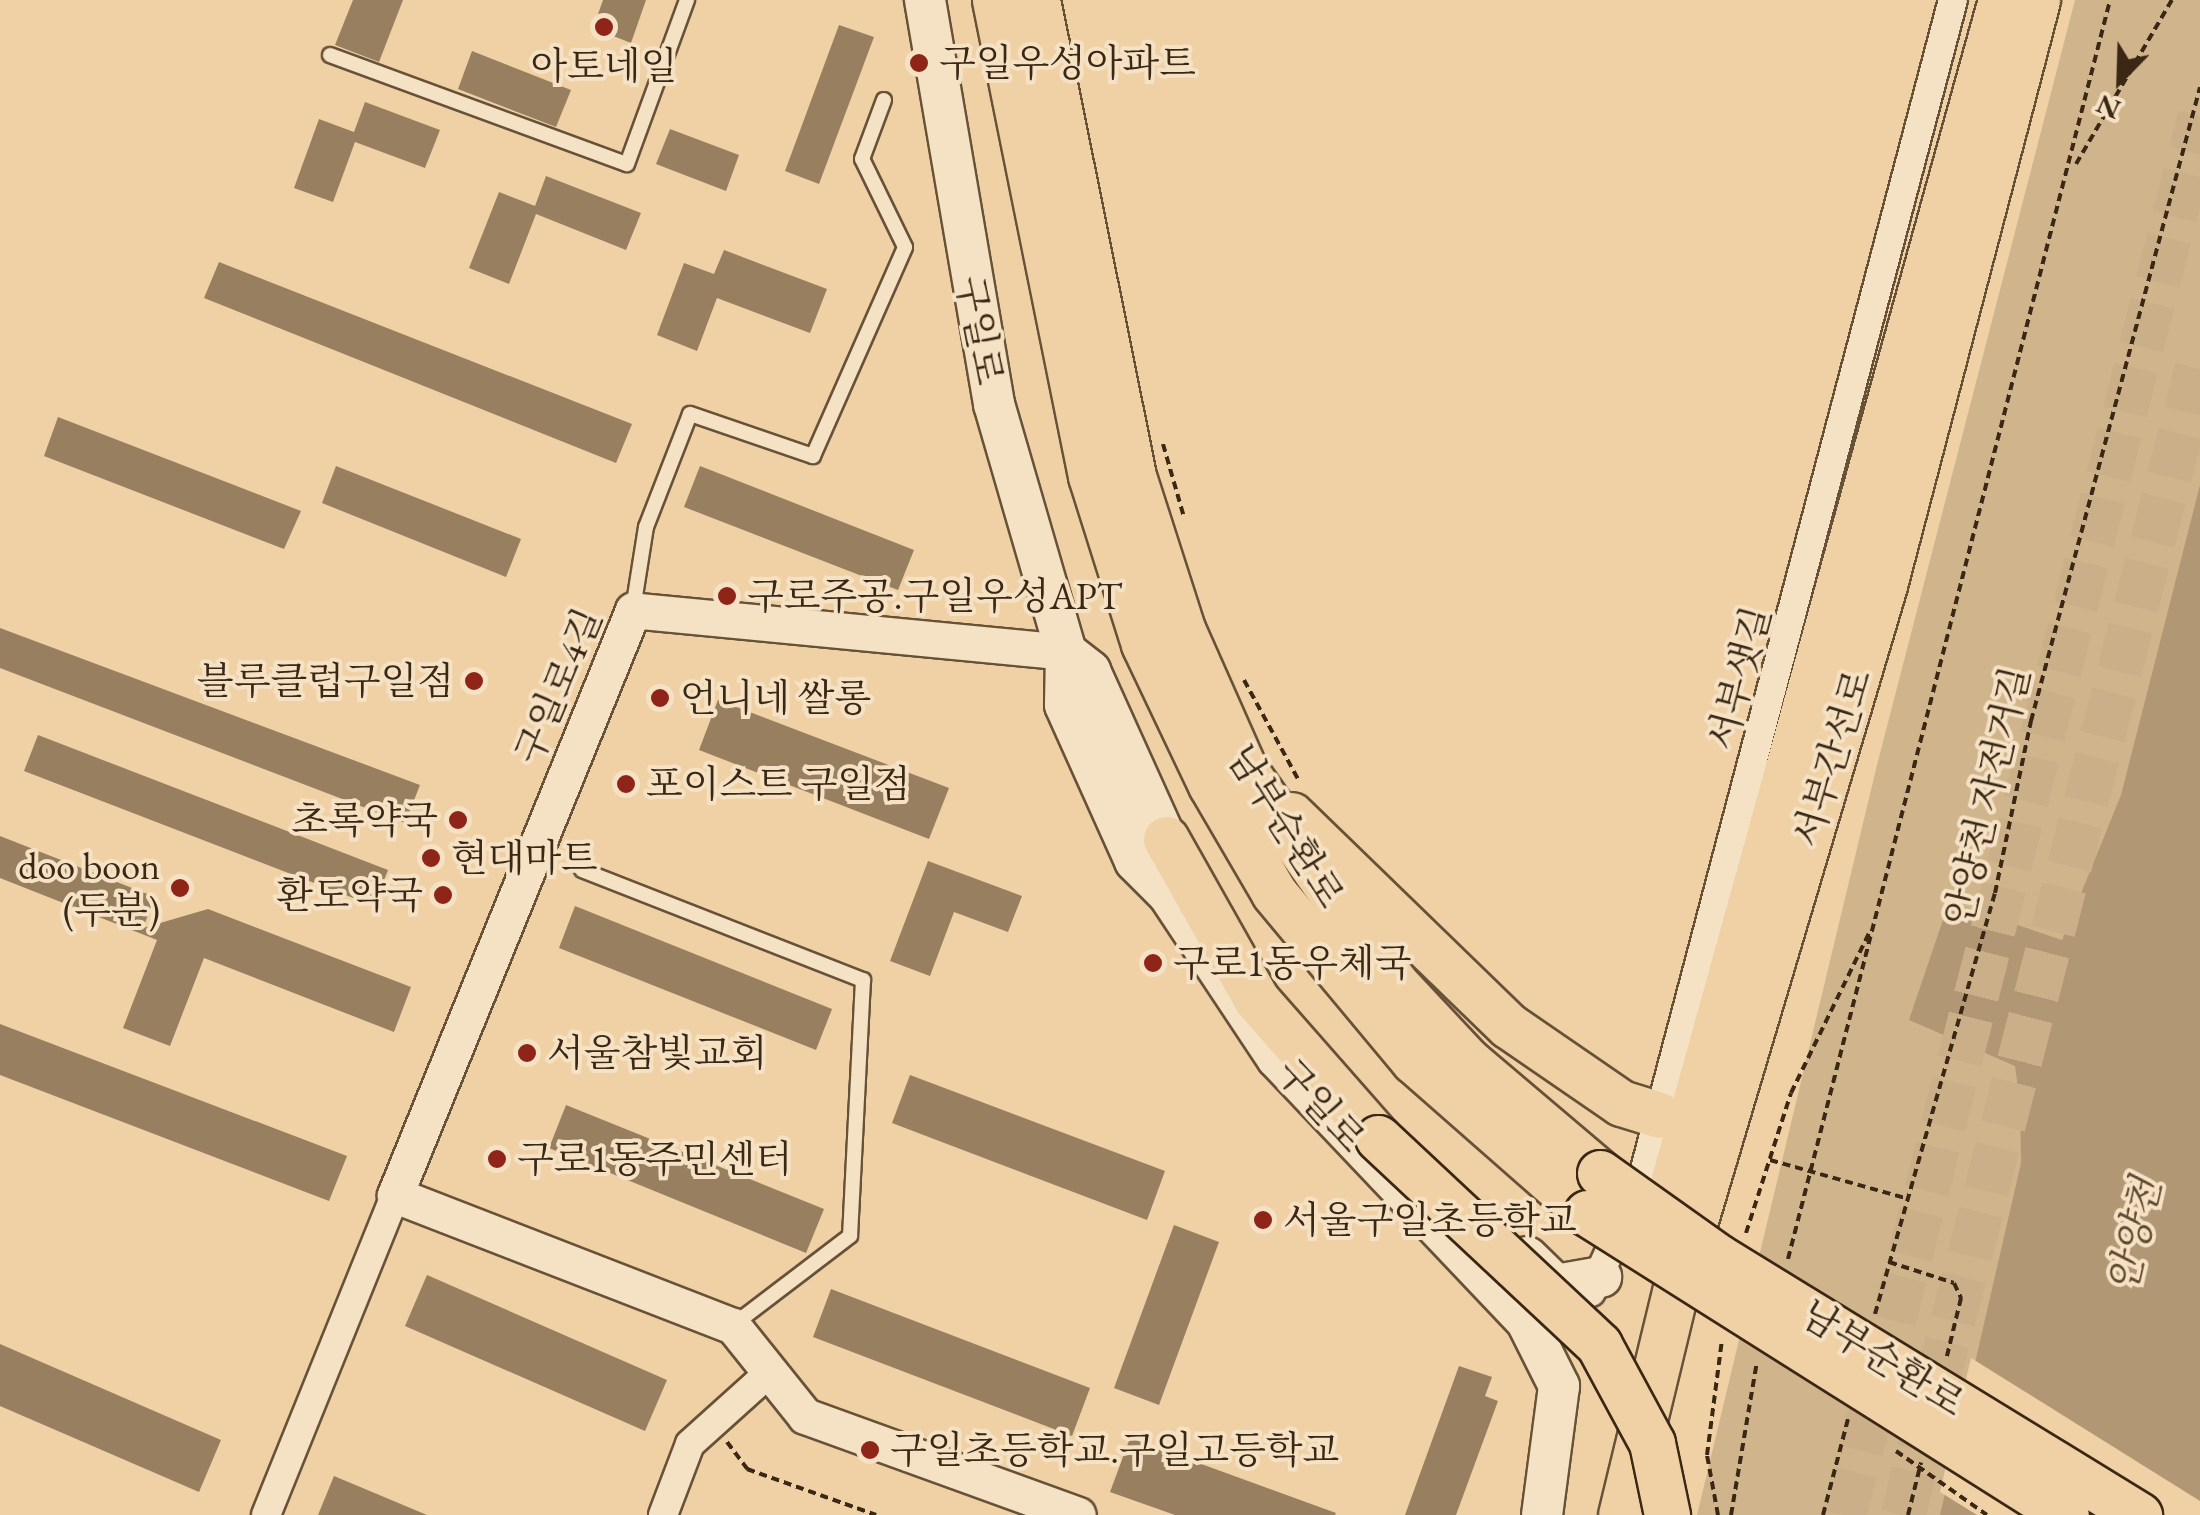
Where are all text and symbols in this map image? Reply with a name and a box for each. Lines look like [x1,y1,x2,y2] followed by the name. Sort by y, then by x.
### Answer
[593,16,615,38] marker: 아토네일
[2070,30,2170,130] north arrow
[939,40,1196,86] place label: 구일우성아파트
[531,43,677,89] place label: 아토네일
[908,52,930,74] marker: 구일우성아파트
[2091,87,2126,129] text: N
[947,272,1013,388] street label: 구일로
[747,573,1122,619] place label: 구로주공.구일우성APT
[716,585,738,607] marker: 구로주공.구일우성APT
[505,601,611,771] street label: 구일로4길
[1698,601,1780,755] street label: 서부샛길
[197,658,454,704] place label: 블루클럽구일점
[1935,662,2039,930] street label: 안양천 자전거길
[1783,664,1881,852] street label: 서부간선로
[463,670,485,692] marker: 블루클럽구일점
[680,675,871,721] place label: 언니네 쌀롱
[649,687,671,709] marker: 언니네 쌀롱
[1218,736,1354,916] street label: 남부순환로
[646,761,911,807] place label: 포이스트 구일점
[615,773,637,795] marker: 포이스트 구일점
[291,797,438,843] place label: 초록약국
[447,809,469,831] marker: 초록약국
[451,835,598,881] place label: 현대마트
[18,843,160,932] place label: doo boon (두분)
[420,847,442,869] marker: 현대마트
[276,872,423,918] place label: 환도약국
[169,877,191,899] marker: doo boon (두분)
[432,884,454,906] marker: 환도약국
[1173,940,1411,986] place label: 구로1동우체국
[1142,952,1164,974] marker: 구로1동우체국
[547,1030,767,1076] place label: 서울참빛교회
[516,1042,538,1064] marker: 서울참빛교회
[1267,1049,1375,1161] street label: 구일로
[517,1136,792,1182] place label: 구로1동주민센터
[486,1148,508,1170] marker: 구로1동주민센터
[2098,1173,2170,1297] water label: 안양천
[1283,1197,1577,1243] place label: 서울구일초등학교
[1252,1209,1274,1231] marker: 서울구일초등학교
[1793,1290,1973,1426] street label: 남부순환로
[890,1427,1339,1473] place label: 구일초등학교.구일고등학교
[859,1439,881,1461] marker: 구일초등학교.구일고등학교

